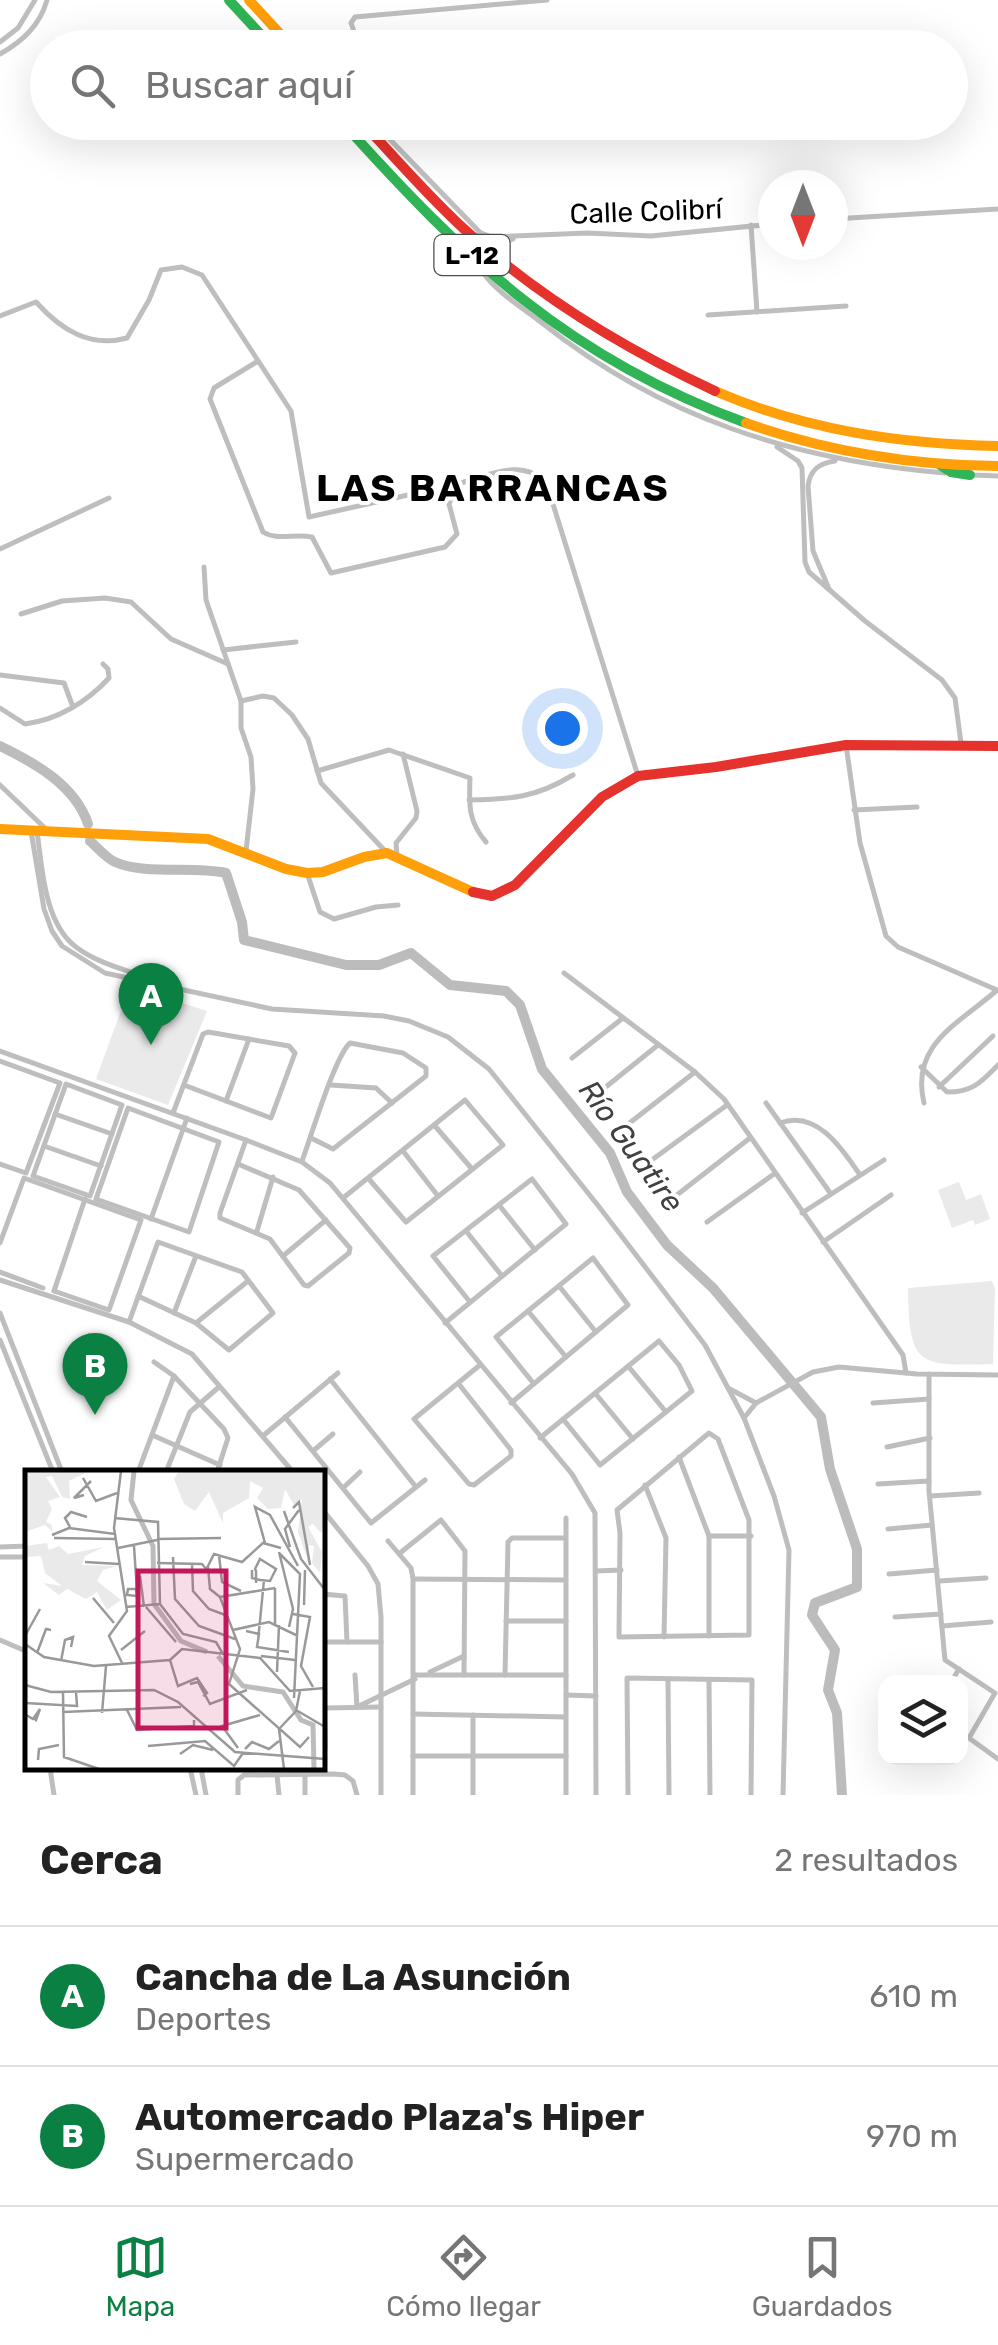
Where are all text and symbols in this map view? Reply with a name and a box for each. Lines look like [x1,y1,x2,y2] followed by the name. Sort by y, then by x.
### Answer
[30,30,968,140] search box
[65,58,120,113] icon: search
[145,62,353,108] text: Buscar aquí
[758,170,848,260] north arrow
[569,192,724,231] street label: Calle Colibrí
[434,235,510,275] road number: L-12
[316,465,670,511] district label: LAS BARRANCAS
[537,703,588,754] your location
[118,962,184,1045] pin: A
[571,1073,691,1219] water label: Río Guatire
[62,1332,128,1415] pin: B
[25,1470,325,1770] inset map
[878,1675,968,1765] map controls
[878,1675,968,1765] button: layers
[40,1835,163,1885] text: Cerca
[774,1841,958,1879] text: 2 resultados
[135,1954,571,2000] text: Cancha de La Asunción
[61,1977,84,2015] text: A
[869,1977,958,2015] text: 610 m
[135,2000,271,2038] text: Deportes
[135,2094,644,2140] text: Automercado Plaza's Hiper
[61,2117,84,2155] text: B
[866,2117,958,2155] text: 970 m
[135,2140,354,2178] text: Supermercado
[105,2230,175,2323] tab: Mapa
[386,2230,541,2323] tab: Cómo llegar
[752,2230,893,2323] tab: Guardados

